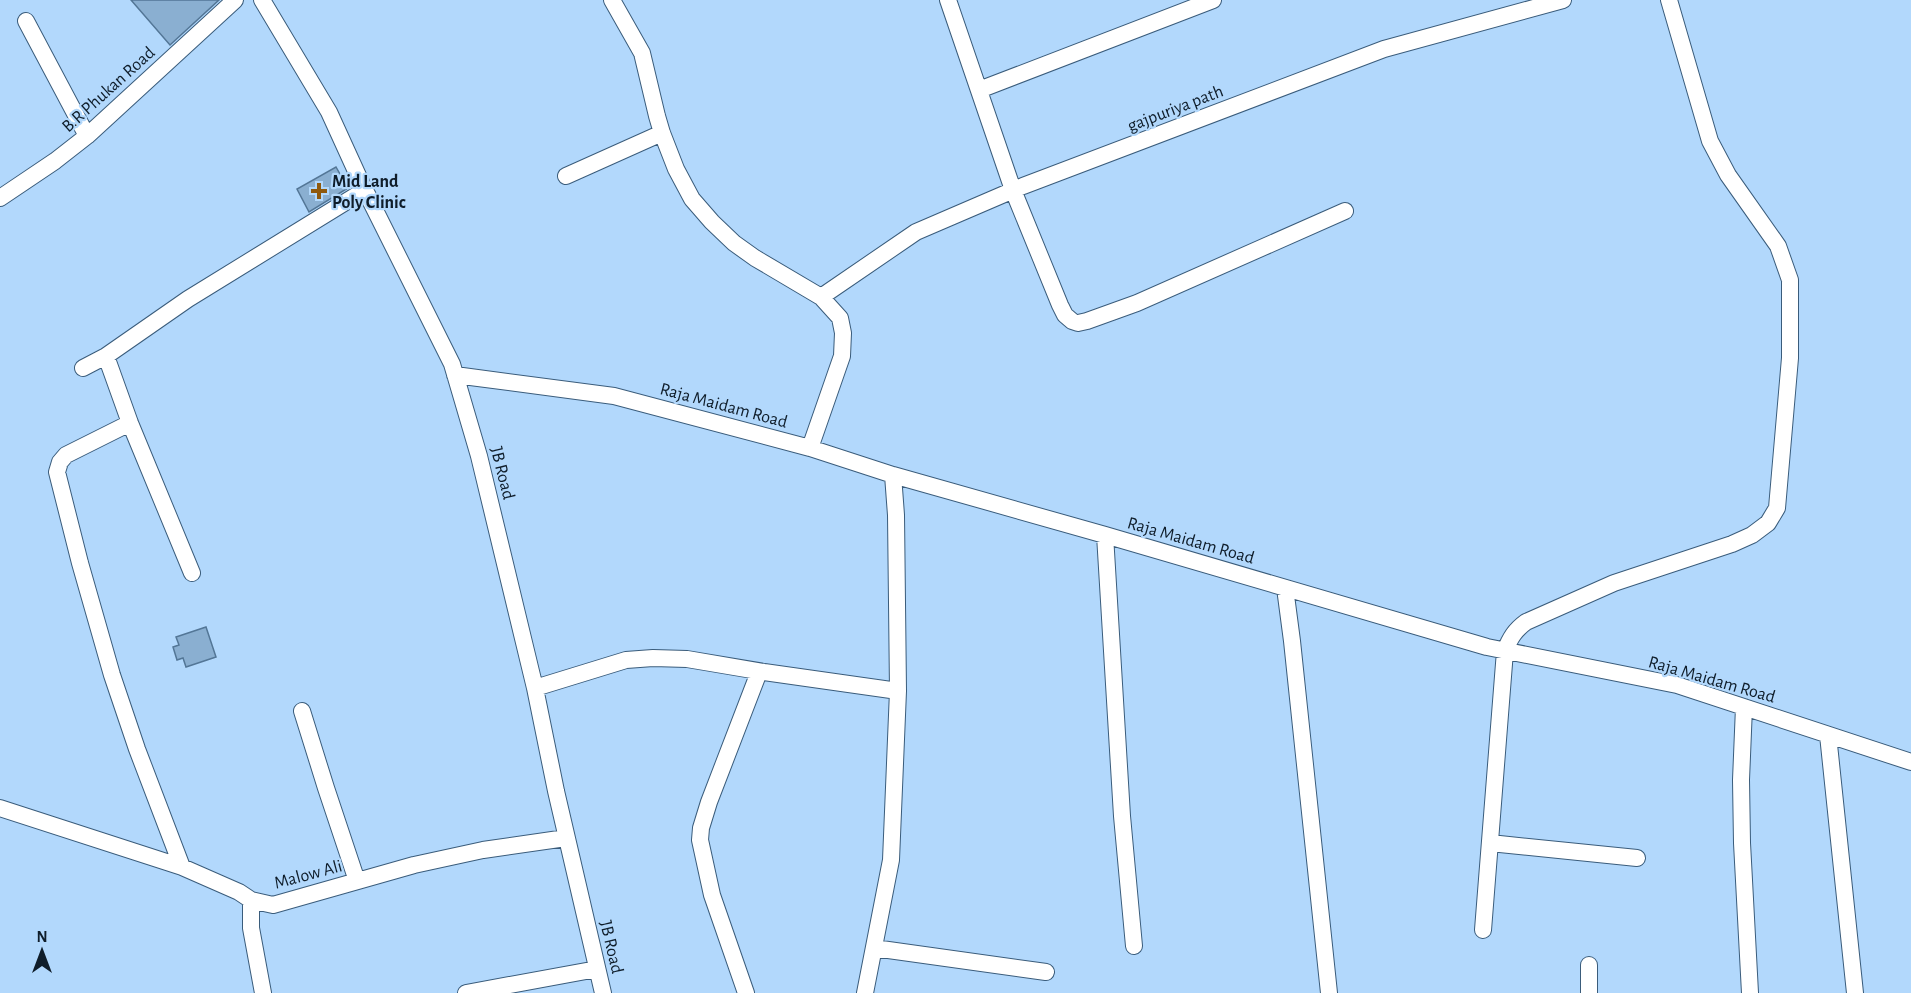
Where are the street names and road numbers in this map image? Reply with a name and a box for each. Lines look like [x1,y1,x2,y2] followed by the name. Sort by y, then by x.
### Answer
[59,44,159,136] street label: B.R Phukan Road
[1125,82,1226,135] street label: gajpuriya path
[658,380,789,432] street label: Raja Maidam Road
[487,445,517,502] street label: JB Road
[1125,514,1256,568] street label: Raja Maidam Road
[1646,653,1777,707] street label: Raja Maidam Road
[272,857,344,893] street label: Malow Ali
[596,919,626,976] street label: JB Road

